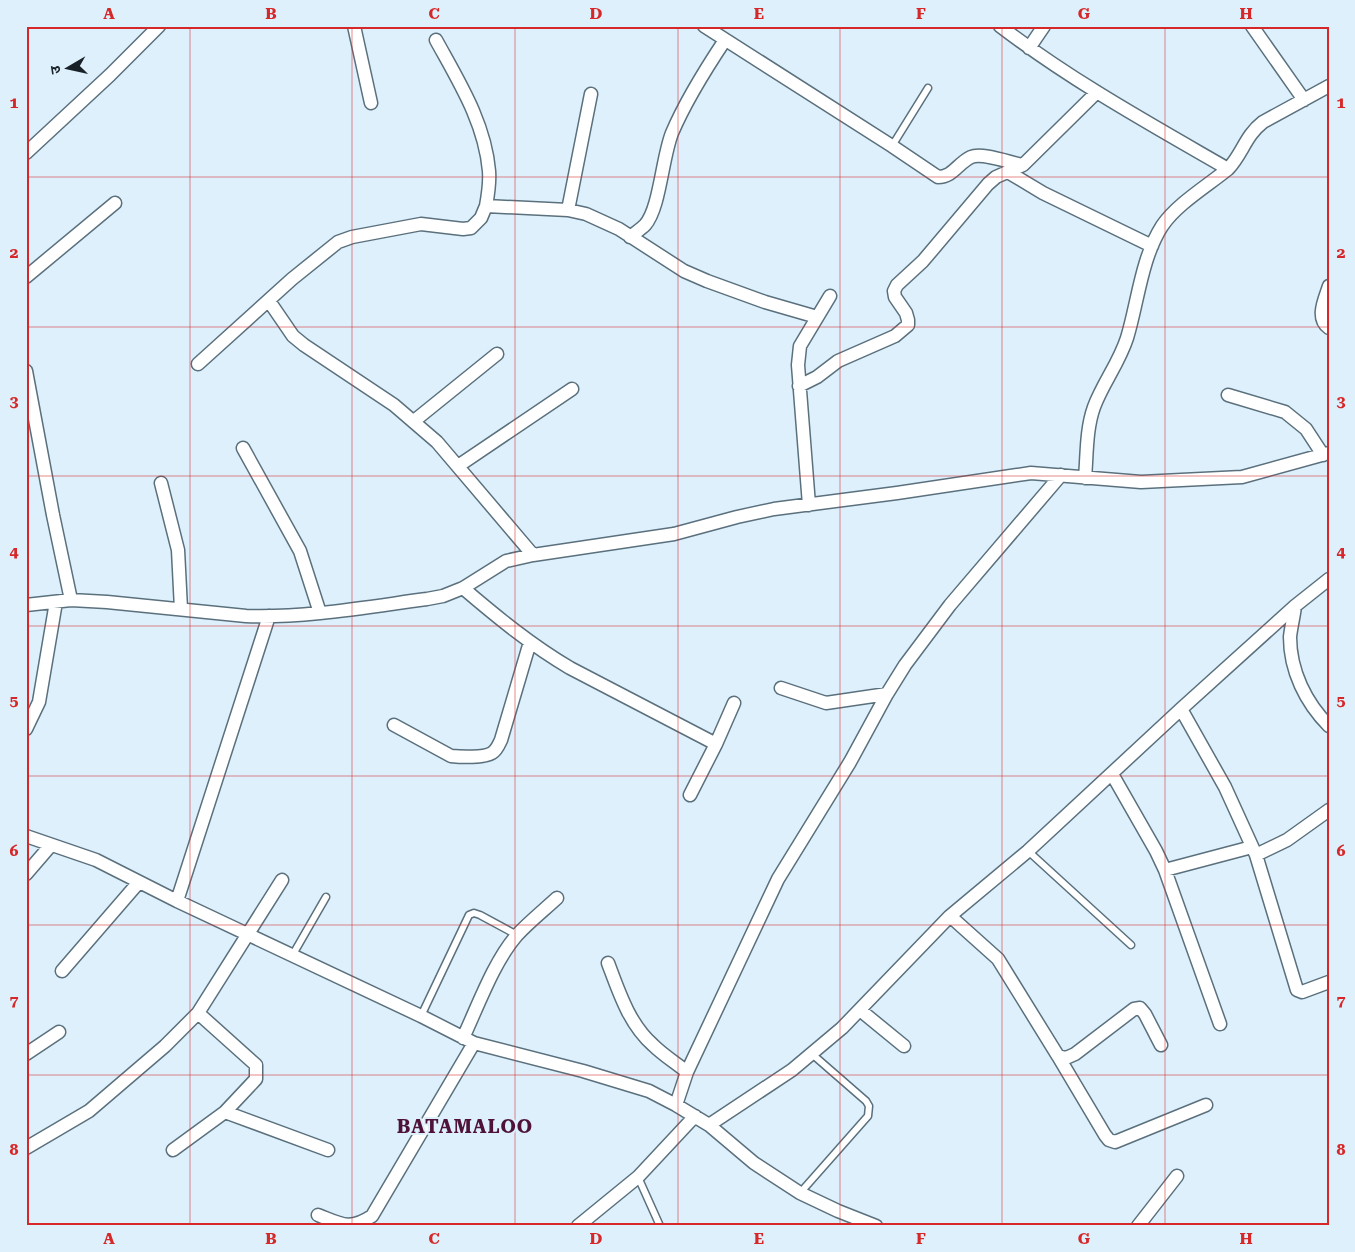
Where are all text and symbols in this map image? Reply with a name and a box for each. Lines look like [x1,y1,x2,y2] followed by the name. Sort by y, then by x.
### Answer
[103,4,115,23] text: A
[265,4,277,23] text: B
[428,4,440,23] text: C
[590,4,603,23] text: D
[754,4,764,23] text: E
[916,4,926,23] text: F
[1078,4,1091,23] text: G
[1239,4,1253,23] text: H
[42,42,92,92] north arrow
[46,64,64,75] text: उ
[10,93,19,112] text: 1
[1337,93,1346,112] text: 1
[10,243,19,262] text: 2
[1337,243,1346,262] text: 2
[10,392,19,411] text: 3
[1337,392,1346,411] text: 3
[10,542,19,561] text: 4
[1337,542,1346,561] text: 4
[10,691,19,710] text: 5
[1337,691,1346,710] text: 5
[10,841,19,860] text: 6
[1337,841,1346,860] text: 6
[10,991,19,1010] text: 7
[1337,991,1346,1010] text: 7
[397,1115,533,1138] district label: BATAMALOO
[10,1140,19,1159] text: 8
[1337,1140,1346,1159] text: 8
[103,1229,115,1248] text: A
[265,1229,277,1248] text: B
[428,1229,440,1248] text: C
[590,1229,603,1248] text: D
[754,1229,764,1248] text: E
[916,1229,926,1248] text: F
[1078,1229,1091,1248] text: G
[1239,1229,1253,1248] text: H

